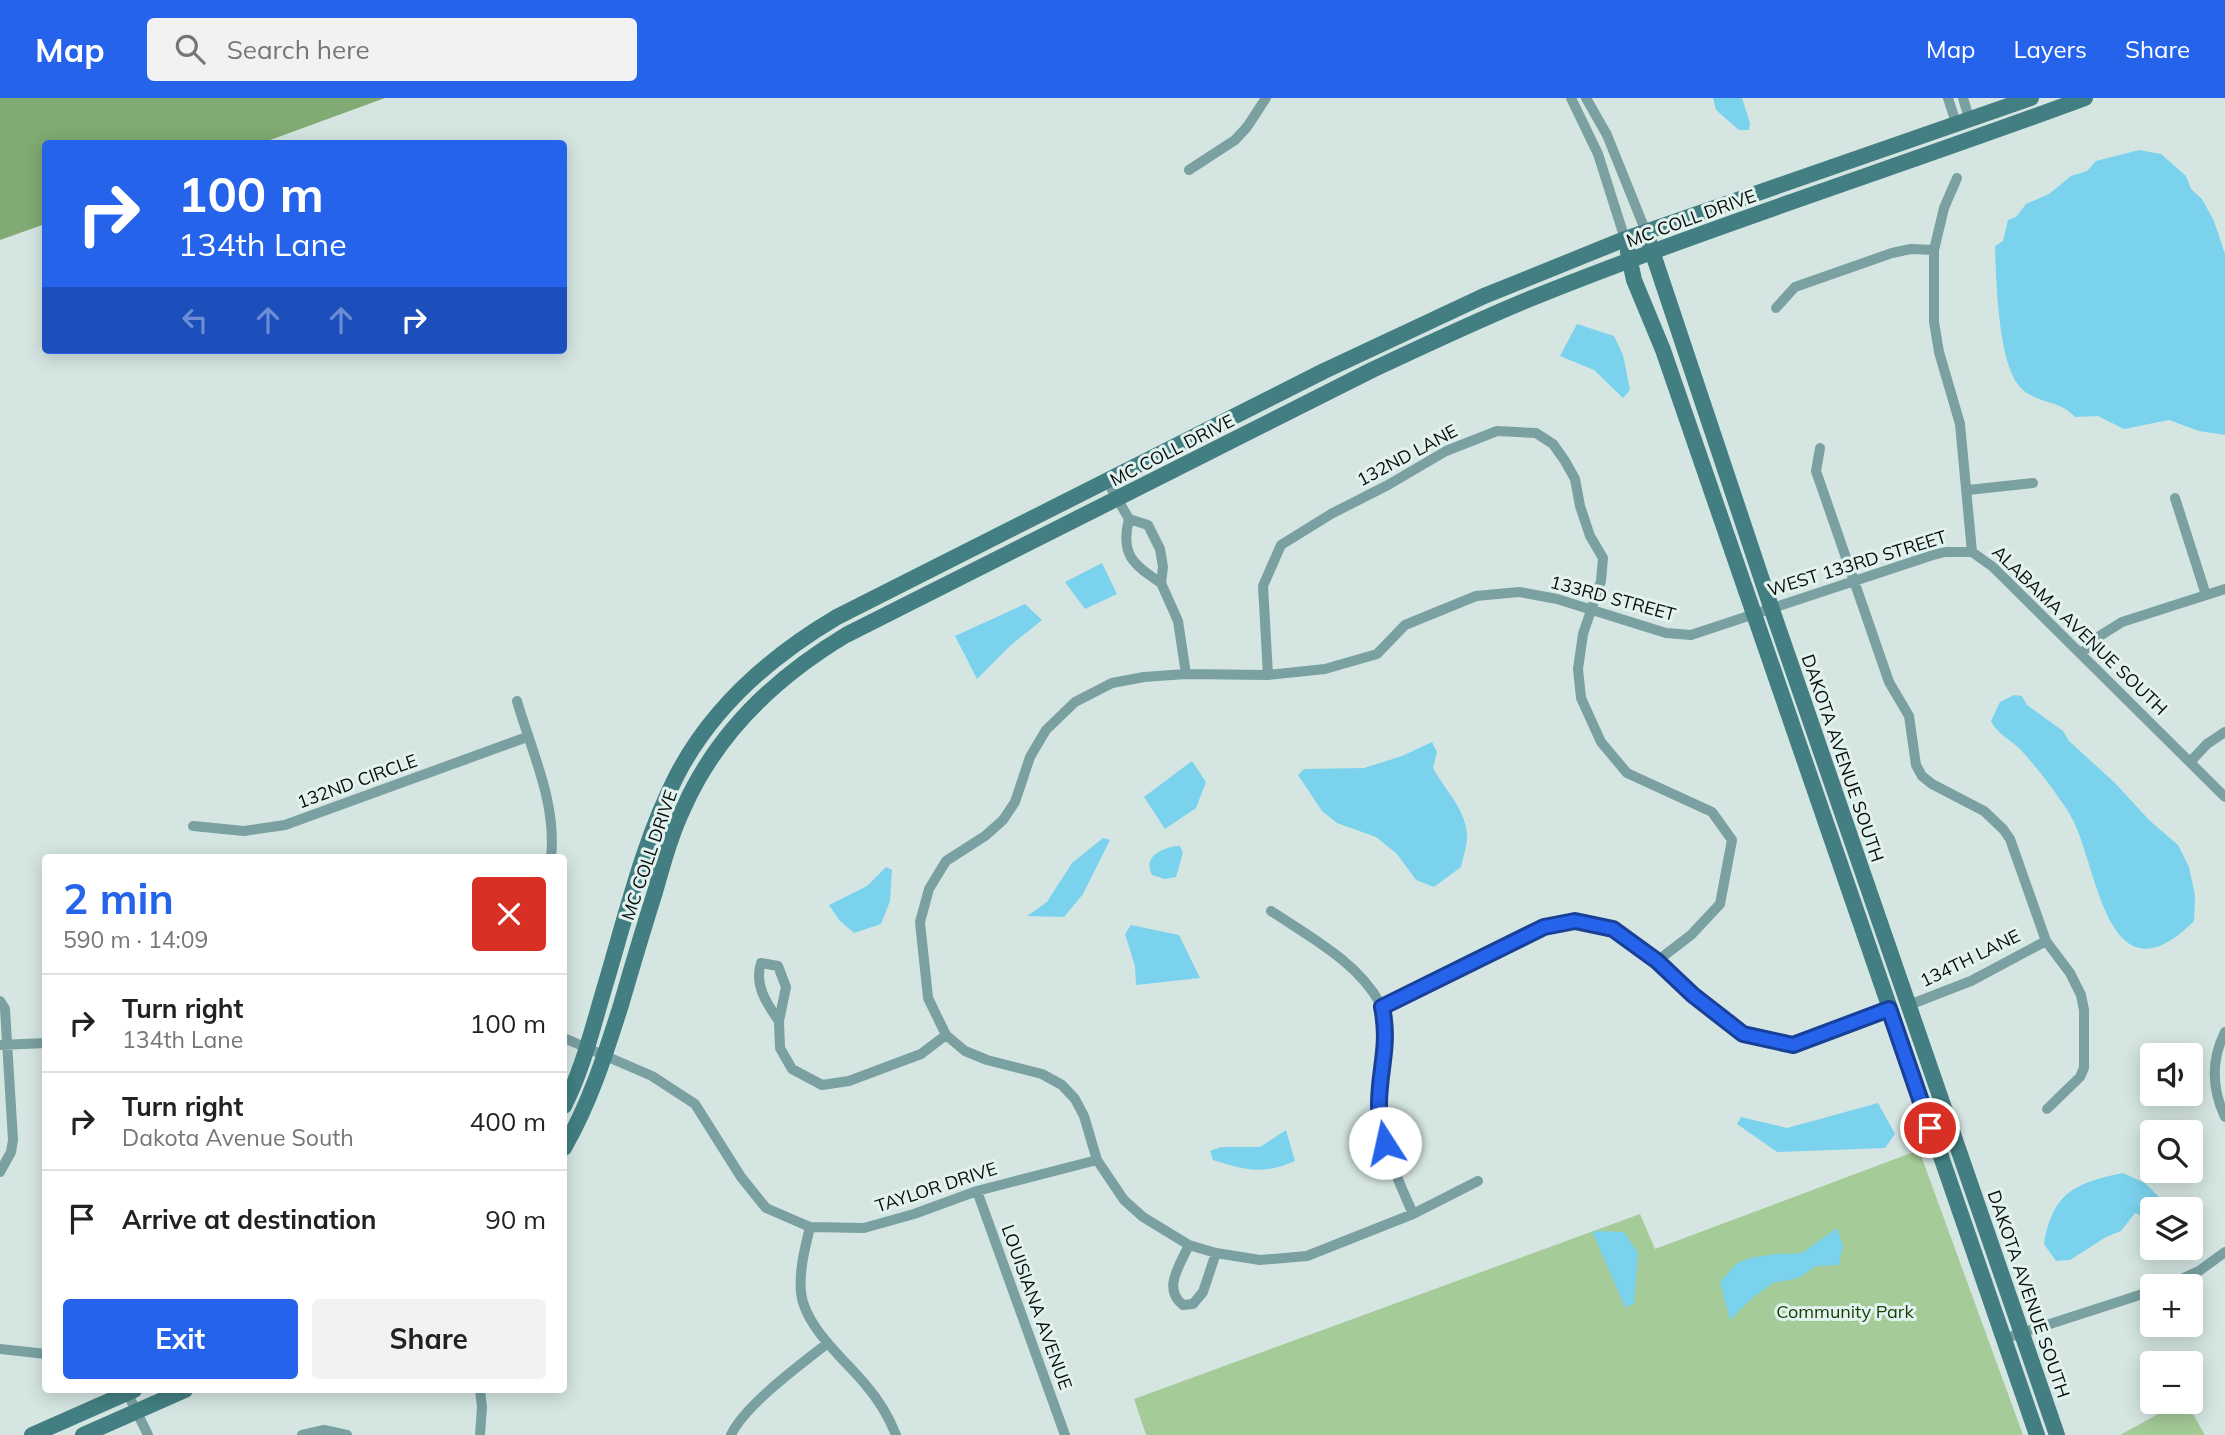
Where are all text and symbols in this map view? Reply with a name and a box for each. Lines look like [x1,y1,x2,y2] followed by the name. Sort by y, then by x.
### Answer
[147,18,637,81] search box
[35,29,105,70] text: Map
[171,30,209,68] icon: search
[227,33,370,66] text: Search here
[1926,34,1975,64] text: Map
[2013,34,2087,64] text: Layers
[2125,34,2190,64] text: Share
[178,163,324,224] text: 100 m
[63,168,154,259] icon: right
[1623,184,1759,252] street label: MC COLL DRIVE
[178,224,347,264] text: 134th Lane
[176,301,214,339] icon: left
[249,301,287,339] icon: ahead
[322,301,360,339] icon: ahead
[395,301,433,339] icon: right
[1106,409,1238,491] street label: MC COLL DRIVE
[1353,419,1461,491] street label: 132ND LANE
[1765,525,1949,601] street label: WEST 133RD STREET
[1988,540,2172,720] street label: ALABAMA AVENUE SOUTH
[1548,570,1678,626] street label: 133RD STREET
[1797,651,1889,865] street label: DAKOTA AVENUE SOUTH
[294,749,420,813] street label: 132ND CIRCLE
[616,787,682,923] street label: MC COLL DRIVE
[63,872,174,925] text: 2 min
[472,877,546,951] button: close
[1916,924,2024,992] street label: 134TH LANE
[63,925,208,954] text: 590 m · 14:09
[122,992,243,1025] text: Turn right
[63,1004,101,1042] icon: right
[470,1007,546,1040] text: 100 m
[122,1025,243,1054] text: 134th Lane
[2140,1043,2203,1414] map controls
[2140,1043,2203,1106] button: sound
[122,1090,243,1123] text: Turn right
[1900,1098,1960,1158] pin
[63,1102,101,1140] icon: right
[470,1105,546,1138] text: 400 m
[1348,1106,1422,1180] position arrow
[1911,1109,1949,1147] icon: arrive
[2140,1120,2203,1183] button: search
[122,1123,354,1152] text: Dakota Avenue South
[872,1156,1000,1218] street label: TAYLOR DRIVE
[1983,1187,2075,1401] street label: DAKOTA AVENUE SOUTH
[2140,1197,2203,1260] button: layers
[63,1200,101,1238] icon: arrive
[122,1203,377,1236] text: Arrive at destination
[485,1203,546,1236] text: 90 m
[996,1221,1078,1393] street label: LOUISIANA AVENUE
[2140,1274,2203,1337] button: +
[63,1299,298,1379] button: Exit
[312,1299,546,1379] button: Share
[1776,1300,1914,1323] park label: Community Park
[2140,1351,2203,1414] button: −

